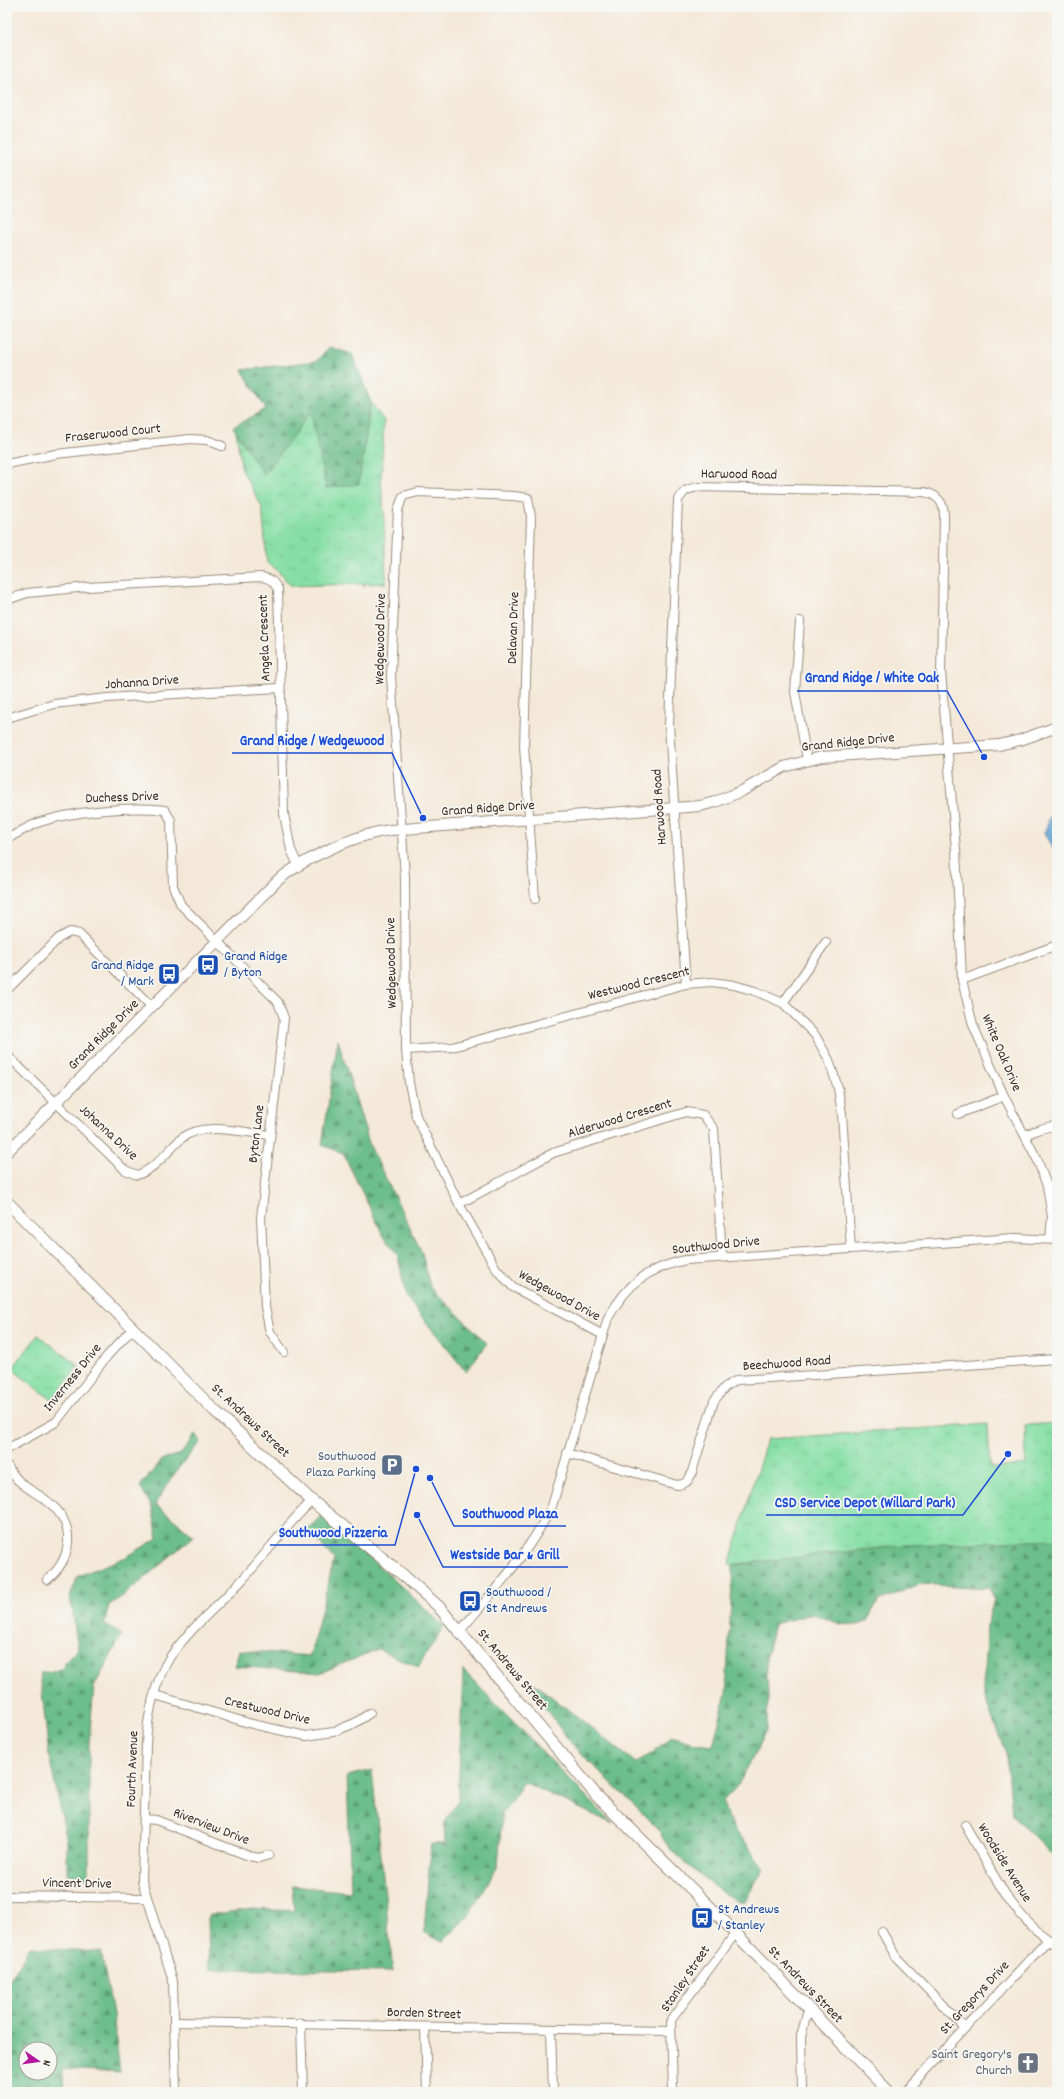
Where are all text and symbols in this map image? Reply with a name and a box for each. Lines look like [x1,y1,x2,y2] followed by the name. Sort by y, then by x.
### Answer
[64,419,162,449] street label: Fraserwood Court
[701,464,777,486] street label: Harwood Road
[503,592,525,664] street label: Delavan Drive
[370,593,392,685] street label: Wedgewood Drive
[253,594,277,682] street label: Angela Crescent
[797,664,947,691] callout: Grand Ridge / White Oak
[805,668,939,690] text: Grand Ridge / White Oak
[104,670,180,696] street label: Johanna Drive
[232,726,392,753] callout: Grand Ridge / Wedgewood
[800,728,896,758] street label: Grand Ridge Drive
[240,731,384,753] text: Grand Ridge / Wedgewood
[647,768,673,846] street label: Harwood Road
[85,787,159,809] street label: Duchess Drive
[441,796,535,822] street label: Grand Ridge Drive
[381,917,403,1009] street label: Wedgewood Drive
[224,947,287,983] place label: Grand Ridge / Byton
[195,952,221,978] bus stop icon: Grand Ridge / Byton
[91,956,154,992] place label: Grand Ridge / Mark
[156,961,182,987] bus stop icon: Grand Ridge / Mark
[586,962,692,1006] street label: Westwood Crescent
[64,995,144,1075] street label: Grand Ridge Drive
[976,1011,1026,1095] street label: White Oak Drive
[566,1094,674,1144] street label: Alderwood Crescent
[74,1100,142,1166] street label: Johanna Drive
[244,1104,270,1164] street label: Byton Lane
[671,1231,761,1261] street label: Southwood Drive
[514,1265,604,1327] street label: Wedgewood Drive
[39,1340,107,1416] street label: Inverness Drive
[742,1351,832,1377] street label: Beechwood Road
[206,1379,294,1463] street label: St. Andrews Street
[306,1447,376,1483] place label: Southwood Plaza Parking
[379,1452,405,1478] parking icon: Southwood Plaza Parking
[766,1488,963,1515] callout: CSD Service Depot (Willard Park)
[775,1493,955,1515] text: CSD Service Depot (Willard Park)
[454,1499,566,1526] callout: Southwood Plaza
[462,1504,559,1526] text: Southwood Plaza
[270,1518,395,1545] callout: Southwood Pizzeria
[279,1523,388,1545] text: Southwood Pizzeria
[443,1540,568,1567] callout: Westside Bar & Grill
[450,1545,560,1567] text: Westside Bar & Grill
[486,1583,551,1619] place label: Southwood / St Andrews
[457,1588,483,1614] bus stop icon: Southwood / St Andrews
[472,1625,552,1715] street label: St. Andrews Street
[222,1691,312,1731] street label: Crestwood Drive
[122,1730,144,1808] street label: Fourth Avenue
[170,1803,252,1851] street label: Riverview Drive
[972,1820,1036,1906] street label: Woodside Avenue
[42,1873,112,1895] street label: Vincent Drive
[718,1900,780,1936] place label: St Andrews / Stanley
[689,1905,715,1931] bus stop icon: St Andrews / Stanley
[656,1942,716,2016] street label: Stanley Street
[763,1942,847,2028] street label: St. Andrews Street
[935,1957,1015,2039] street label: St. Gregorys Drive
[386,2003,462,2025] street label: Borden Street
[18,2041,58,2081] north arrow
[932,2045,1012,2081] place label: Saint Gregory's Church
[1015,2050,1041,2076] church icon: Saint Gregory's Church
[37,2058,54,2068] text: N

